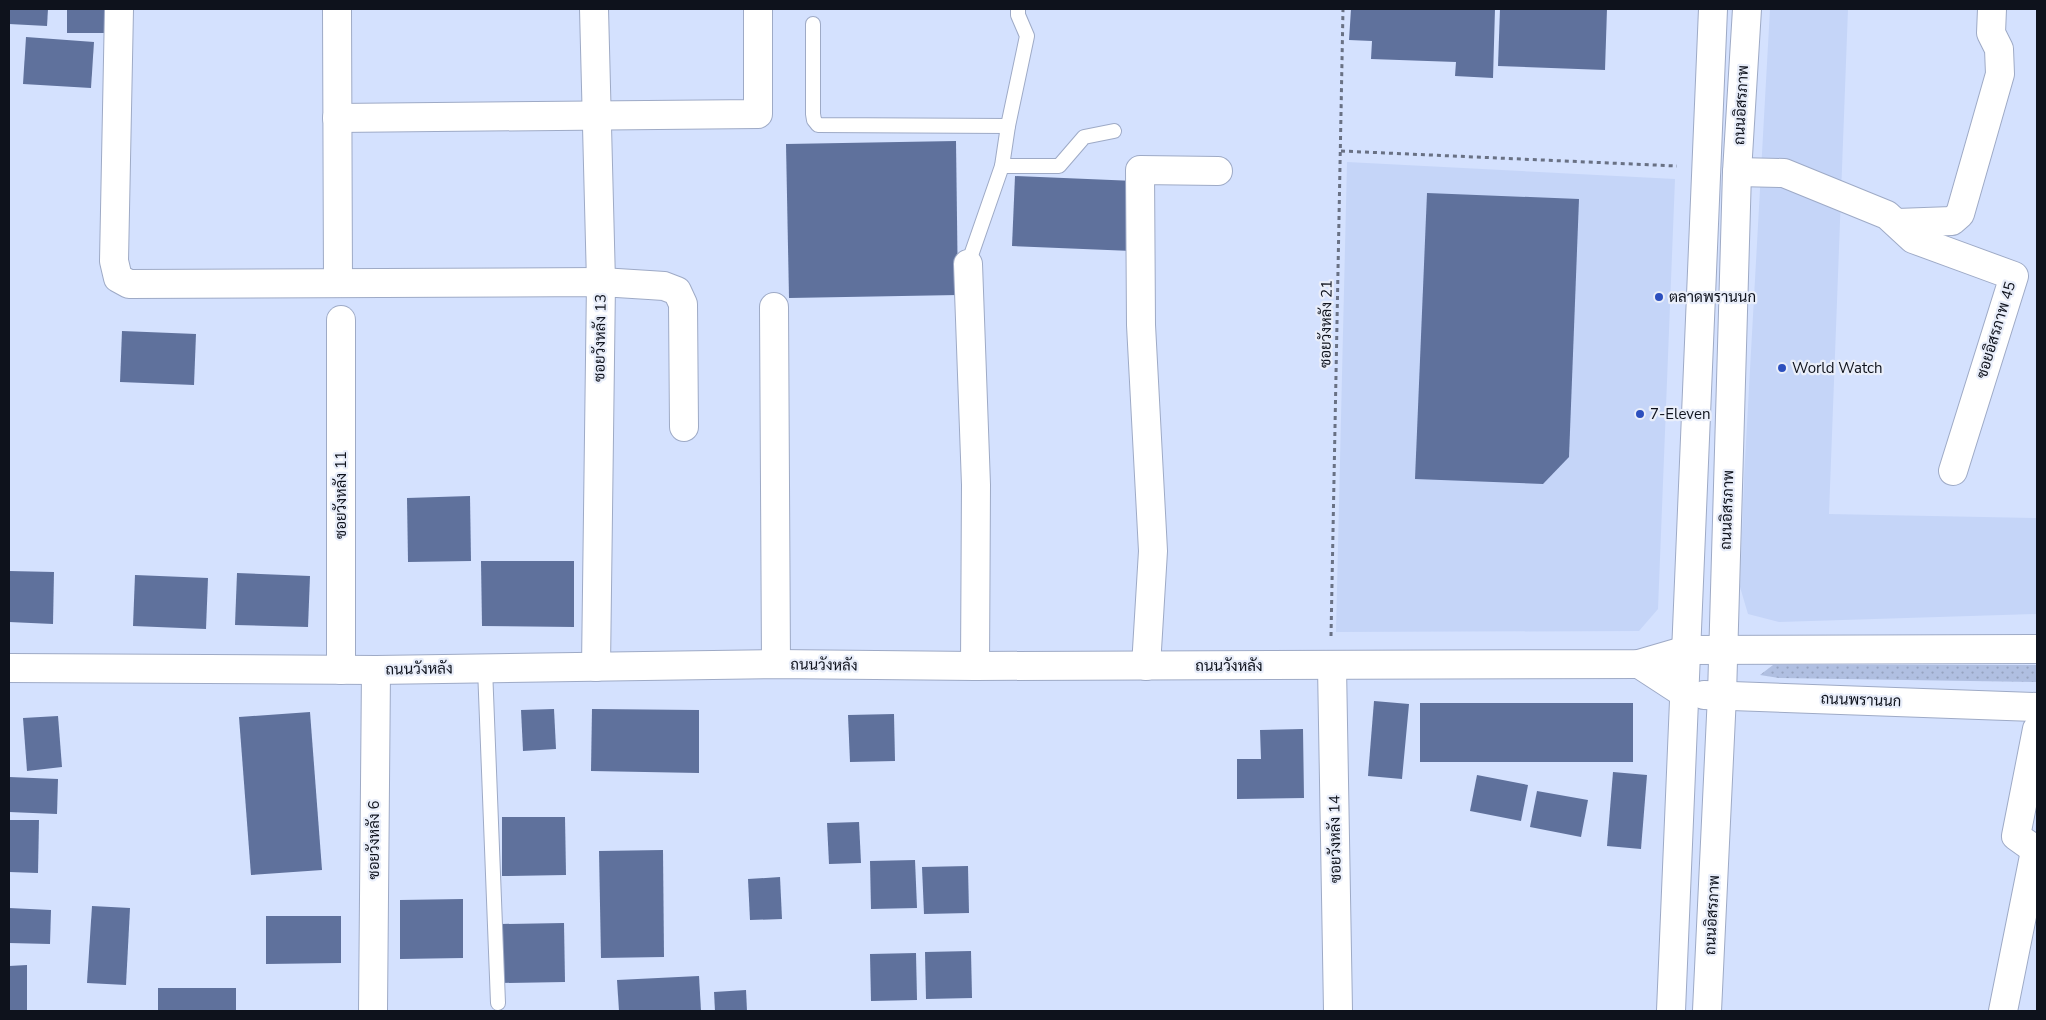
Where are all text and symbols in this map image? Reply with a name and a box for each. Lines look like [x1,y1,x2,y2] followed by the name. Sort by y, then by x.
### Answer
[1729,65,1753,145] street label: ถนนอิสรภาพ
[1972,279,2020,381] street label: ซอยอิสรภาพ 45
[1315,280,1337,368] street label: ซอยวังหลัง 21
[1669,287,1756,307] place label: ตลาดพรานนก
[1653,291,1665,303] marker: ตลาดพรานนก
[589,294,611,382] street label: ซอยวังหลัง 13
[1792,358,1883,378] place label: World Watch
[1776,362,1788,374] marker: World Watch
[1650,404,1710,424] place label: 7-Eleven
[1634,408,1646,420] marker: 7-Eleven
[331,451,351,539] street label: ซอยวังหลัง 11
[1716,470,1738,550] street label: ถนนอิสรภาพ
[790,654,858,676] street label: ถนนวังหลัง
[1195,656,1263,676] street label: ถนนวังหลัง
[385,658,453,680] street label: ถนนวังหลัง
[1820,689,1902,711] street label: ถนนพรานนก
[1324,795,1346,883] street label: ซอยวังหลัง 14
[364,800,384,880] street label: ซอยวังหลัง 6
[1700,875,1724,955] street label: ถนนอิสรภาพ

